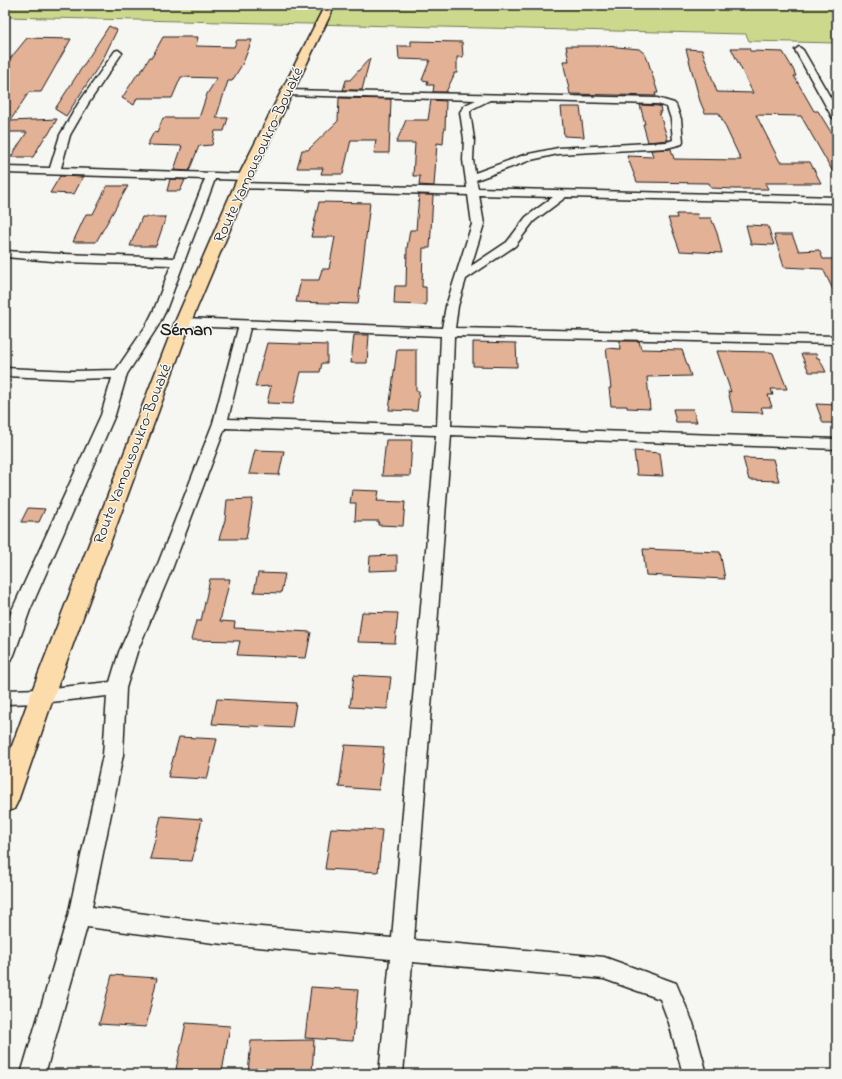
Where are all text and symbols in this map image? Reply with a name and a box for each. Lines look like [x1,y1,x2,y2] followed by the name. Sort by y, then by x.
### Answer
[208,62,311,247] street label: Route Yamousoukro-Bouaké
[160,318,212,344] district label: Séman
[87,360,179,548] street label: Route Yamousoukro-Bouaké

